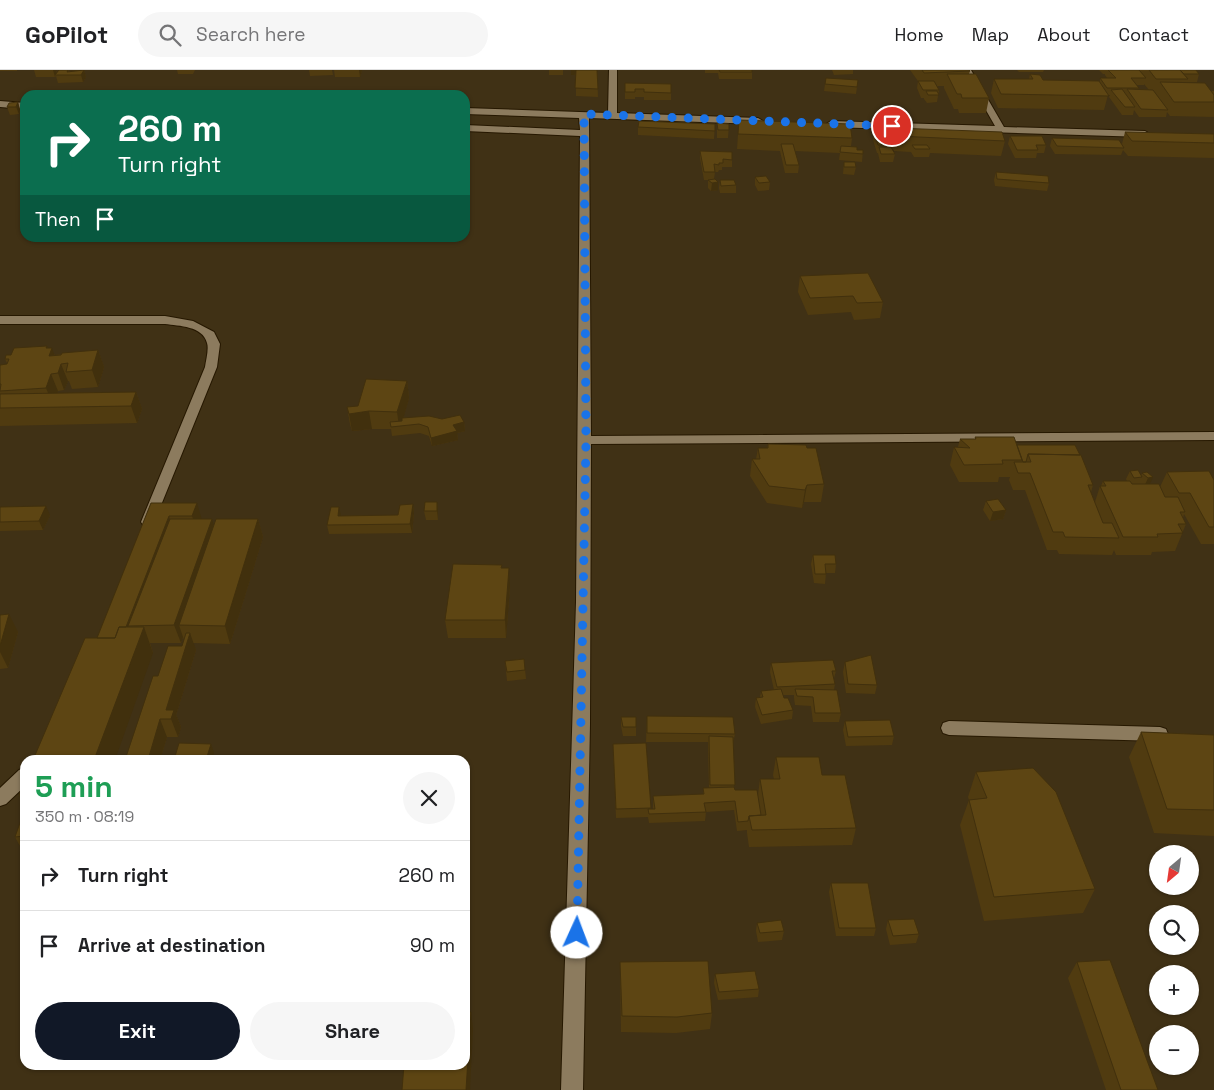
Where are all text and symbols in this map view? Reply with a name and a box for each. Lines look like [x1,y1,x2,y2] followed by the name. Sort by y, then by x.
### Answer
[138,12,488,57] search box
[25,19,108,50] text: GoPilot
[156,21,184,49] icon: search
[196,22,306,47] text: Search here
[895,23,944,46] text: Home
[972,23,1009,46] text: Map
[1037,23,1091,46] text: About
[1119,23,1189,46] text: Contact
[871,105,913,147] pin
[118,107,222,151] text: 260 m
[35,110,100,175] icon: right
[878,112,906,140] icon: arrive
[118,150,221,178] text: Turn right
[91,205,119,233] icon: arrive
[35,207,81,232] text: Then
[35,767,113,806] text: 5 min
[403,772,455,824] button: close
[35,806,134,827] text: 350 m · 08:19
[1149,845,1199,895] north arrow
[1149,845,1199,1075] map controls
[35,862,63,890] icon: right
[78,863,168,888] text: Turn right
[399,863,455,888] text: 260 m
[1149,905,1199,955] button: search
[550,906,602,958] position arrow
[35,932,63,960] icon: arrive
[78,933,266,958] text: Arrive at destination
[410,933,455,958] text: 90 m
[1149,965,1199,1015] button: +
[35,1002,240,1060] button: Exit
[250,1002,455,1060] button: Share
[1149,1025,1199,1075] button: −

